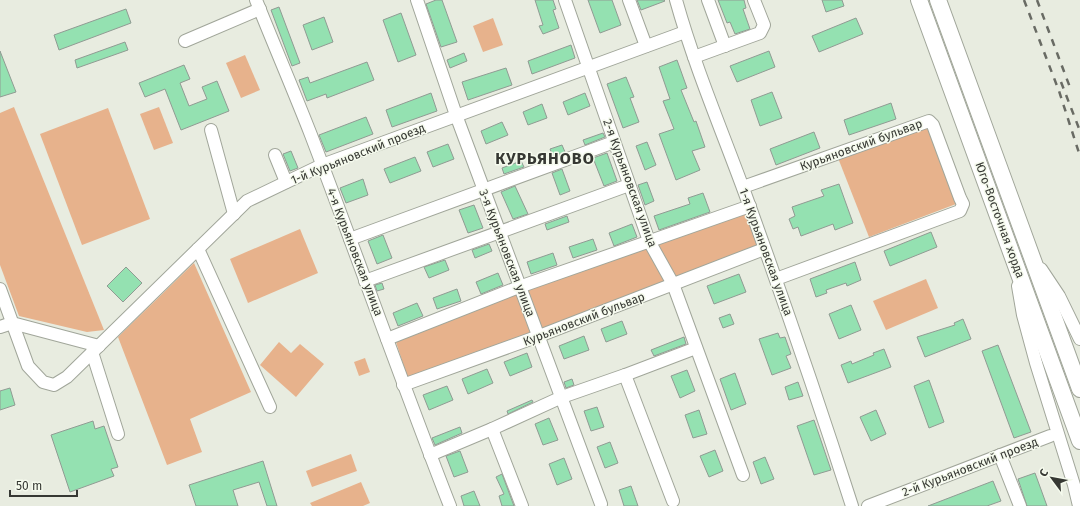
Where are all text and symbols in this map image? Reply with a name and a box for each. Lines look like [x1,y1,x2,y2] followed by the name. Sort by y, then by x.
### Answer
[798,116,924,174] street label: Курьяновский бульвар
[600,117,660,249] street label: 2-я Курьяновская улица
[289,121,427,187] street label: 1-й Курьяновский проезд
[495,149,595,168] district label: КУРЬЯНОВО
[972,160,1028,280] street label: Юго-Восточная хорда
[324,186,386,318] street label: 4-я Курьяновская улица
[736,186,796,318] street label: 1-я Курьяновская улица
[476,187,538,319] street label: 3-я Курьяновская улица
[521,289,647,349] street label: Курьяновский бульвар
[900,434,1040,499] street label: 2-й Курьяновский проезд
[1032,458,1072,498] north arrow
[1037,466,1051,479] text: С
[10,472,77,498] scale bar
[16,479,42,493] text: 50 m

